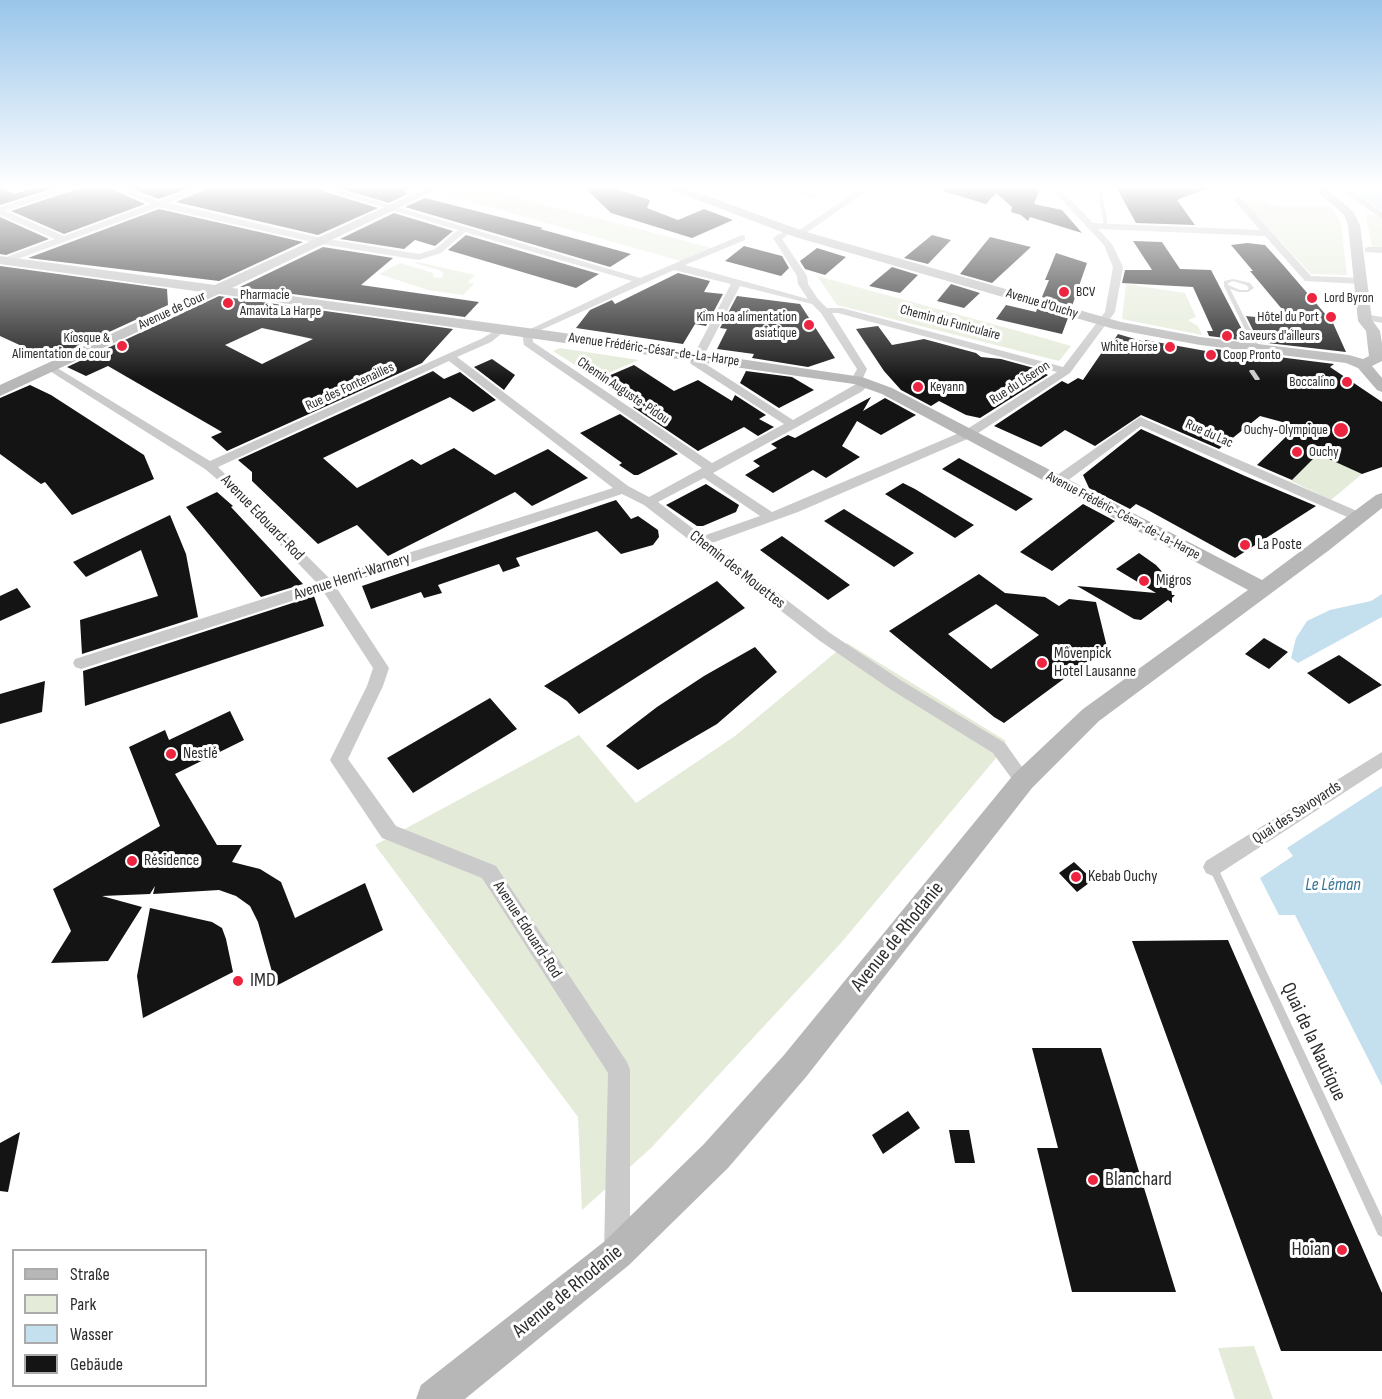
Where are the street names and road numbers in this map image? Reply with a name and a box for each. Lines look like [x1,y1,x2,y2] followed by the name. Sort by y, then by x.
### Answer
[1004,285,1080,323] street label: Avenue d'Ouchy
[136,288,208,334] street label: Avenue de Cour
[898,302,1002,344] street label: Chemin du Funiculaire
[568,330,740,370] street label: Avenue Frédéric-César-de-La-Harpe
[574,354,672,428] street label: Chemin Auguste-Pidou
[987,357,1053,409] street label: Rue du Liseron
[303,359,397,415] street label: Rue des Fontenailles
[1183,416,1235,452] street label: Rue du Lac
[1043,468,1203,564] street label: Avenue Frédéric-César-de-La-Harpe
[216,471,308,565] street label: Avenue Edouard-Rod
[685,527,789,613] street label: Chemin des Mouettes
[291,549,413,605] street label: Avenue Henri-Warnery
[1249,777,1345,849] street label: Quai des Savoyards
[846,877,950,997] street label: Avenue de Rhodanie
[489,878,565,982] street label: Avenue Edouard-Rod
[1275,979,1351,1105] street label: Quai de la Nautique
[508,1240,628,1344] street label: Avenue de Rhodanie

